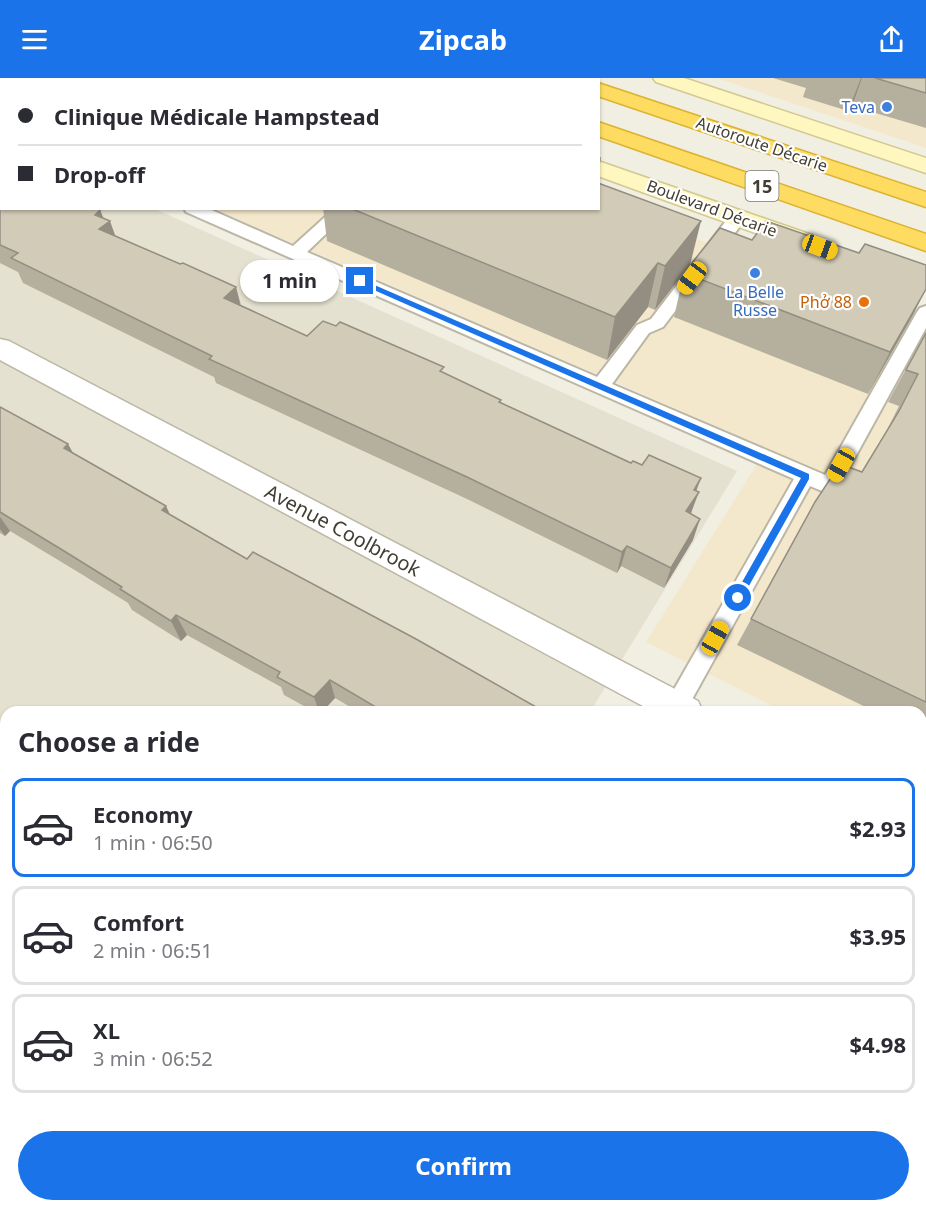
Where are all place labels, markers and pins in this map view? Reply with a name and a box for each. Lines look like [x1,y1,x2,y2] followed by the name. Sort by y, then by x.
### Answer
[841,96,875,118] place label: Teva
[880,100,894,114] marker: Teva
[748,266,762,280] marker: La Belle Russe
[726,281,784,321] place label: La Belle Russe
[800,291,852,313] place label: Phở 88
[857,295,871,309] marker: Phở 88

